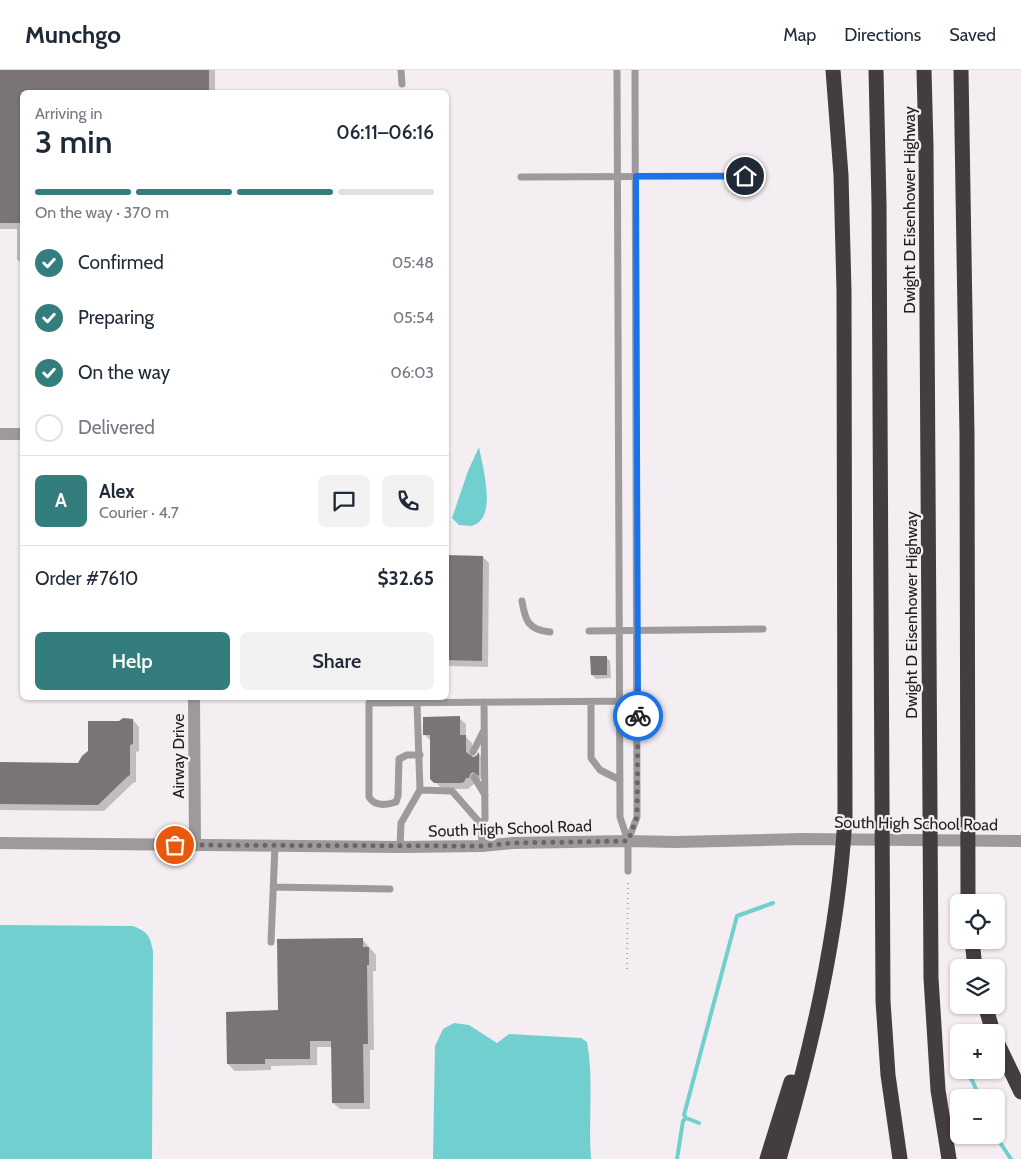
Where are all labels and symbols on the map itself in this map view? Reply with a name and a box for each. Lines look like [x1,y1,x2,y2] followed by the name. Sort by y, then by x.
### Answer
[900,106,919,314] street label: Dwight D Eisenhower Highway
[724,155,766,197] pin
[902,511,921,719] street label: Dwight D Eisenhower Highway
[613,691,663,741] courier
[169,714,188,798] street label: Airway Drive
[834,813,998,834] street label: South High School Road
[428,816,592,841] street label: South High School Road
[154,824,196,866] pin

